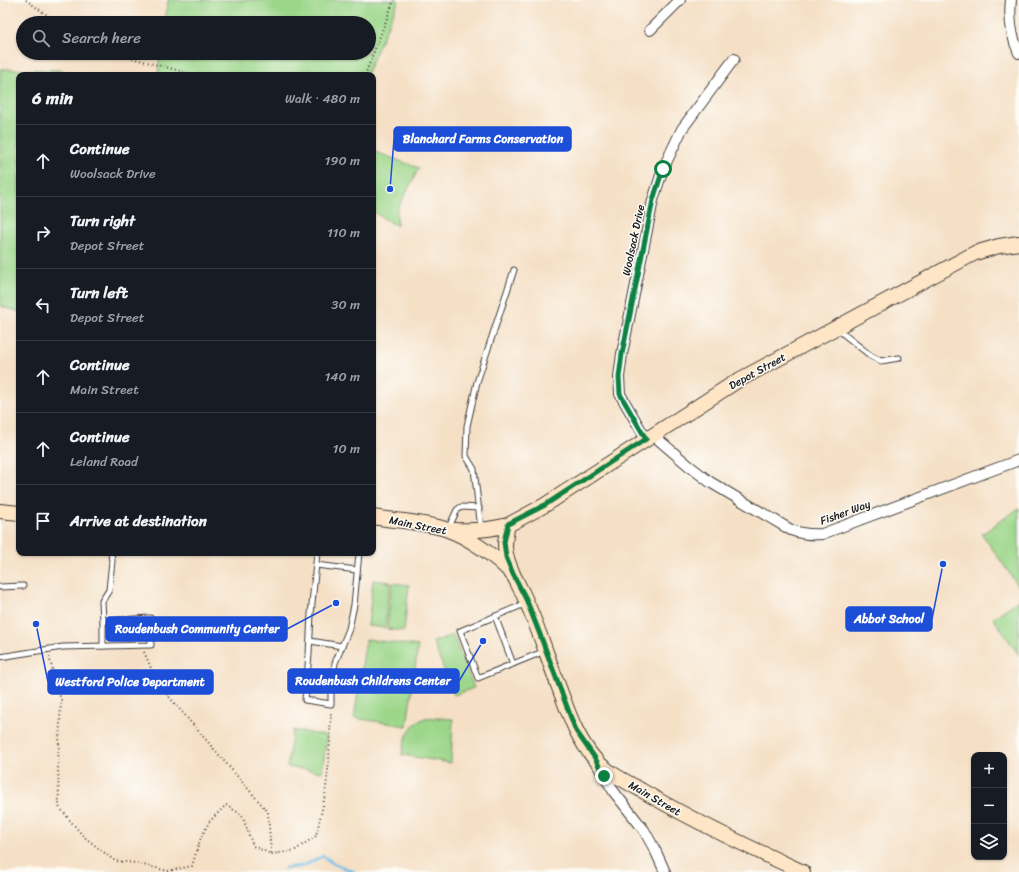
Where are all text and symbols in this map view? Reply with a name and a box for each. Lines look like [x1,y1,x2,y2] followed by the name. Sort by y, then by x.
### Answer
[16,16,376,60] search box
[62,25,141,51] text: Search here
[30,27,52,49] icon: search
[32,83,73,113] text: 6 min
[285,87,360,110] text: Walk · 480 m
[394,127,571,151] callout: Blanchard Farms Conservation
[403,128,564,150] text: Blanchard Farms Conservation
[70,136,130,162] text: Continue
[325,149,360,172] text: 190 m
[32,150,54,172] icon: ahead
[654,160,672,178] route start
[70,162,156,185] text: Woolsack Drive
[617,202,650,278] street label: Woolsack Drive
[70,208,135,234] text: Turn right
[327,221,360,244] text: 110 m
[32,222,54,244] icon: right
[70,234,144,257] text: Depot Street
[70,280,128,306] text: Turn left
[331,293,360,316] text: 30 m
[32,294,54,316] icon: left
[70,306,144,329] text: Depot Street
[725,348,790,395] street label: Depot Street
[70,352,130,378] text: Continue
[325,365,360,388] text: 140 m
[32,366,54,388] icon: ahead
[70,378,139,401] text: Main Street
[70,424,130,450] text: Continue
[333,437,360,460] text: 10 m
[32,438,54,460] icon: ahead
[70,450,138,473] text: Leland Road
[817,494,873,530] street label: Fisher Way
[70,508,207,534] text: Arrive at destination
[32,510,54,532] icon: arrive
[387,511,449,540] street label: Main Street
[846,607,932,631] callout: Abbot School
[853,608,925,630] text: Abbot School
[106,617,287,641] callout: Roudenbush Community Center
[114,618,280,640] text: Roudenbush Community Center
[288,669,459,693] callout: Roudenbush Childrens Center
[48,670,213,694] callout: Westford Police Department
[294,670,452,692] text: Roudenbush Childrens Center
[55,671,206,693] text: Westford Police Department
[971,752,1007,860] map controls
[971,752,1007,788] button: +
[595,767,613,785] route end
[625,776,685,821] street label: Main Street
[971,788,1007,824] button: −
[971,824,1007,860] button: layers

